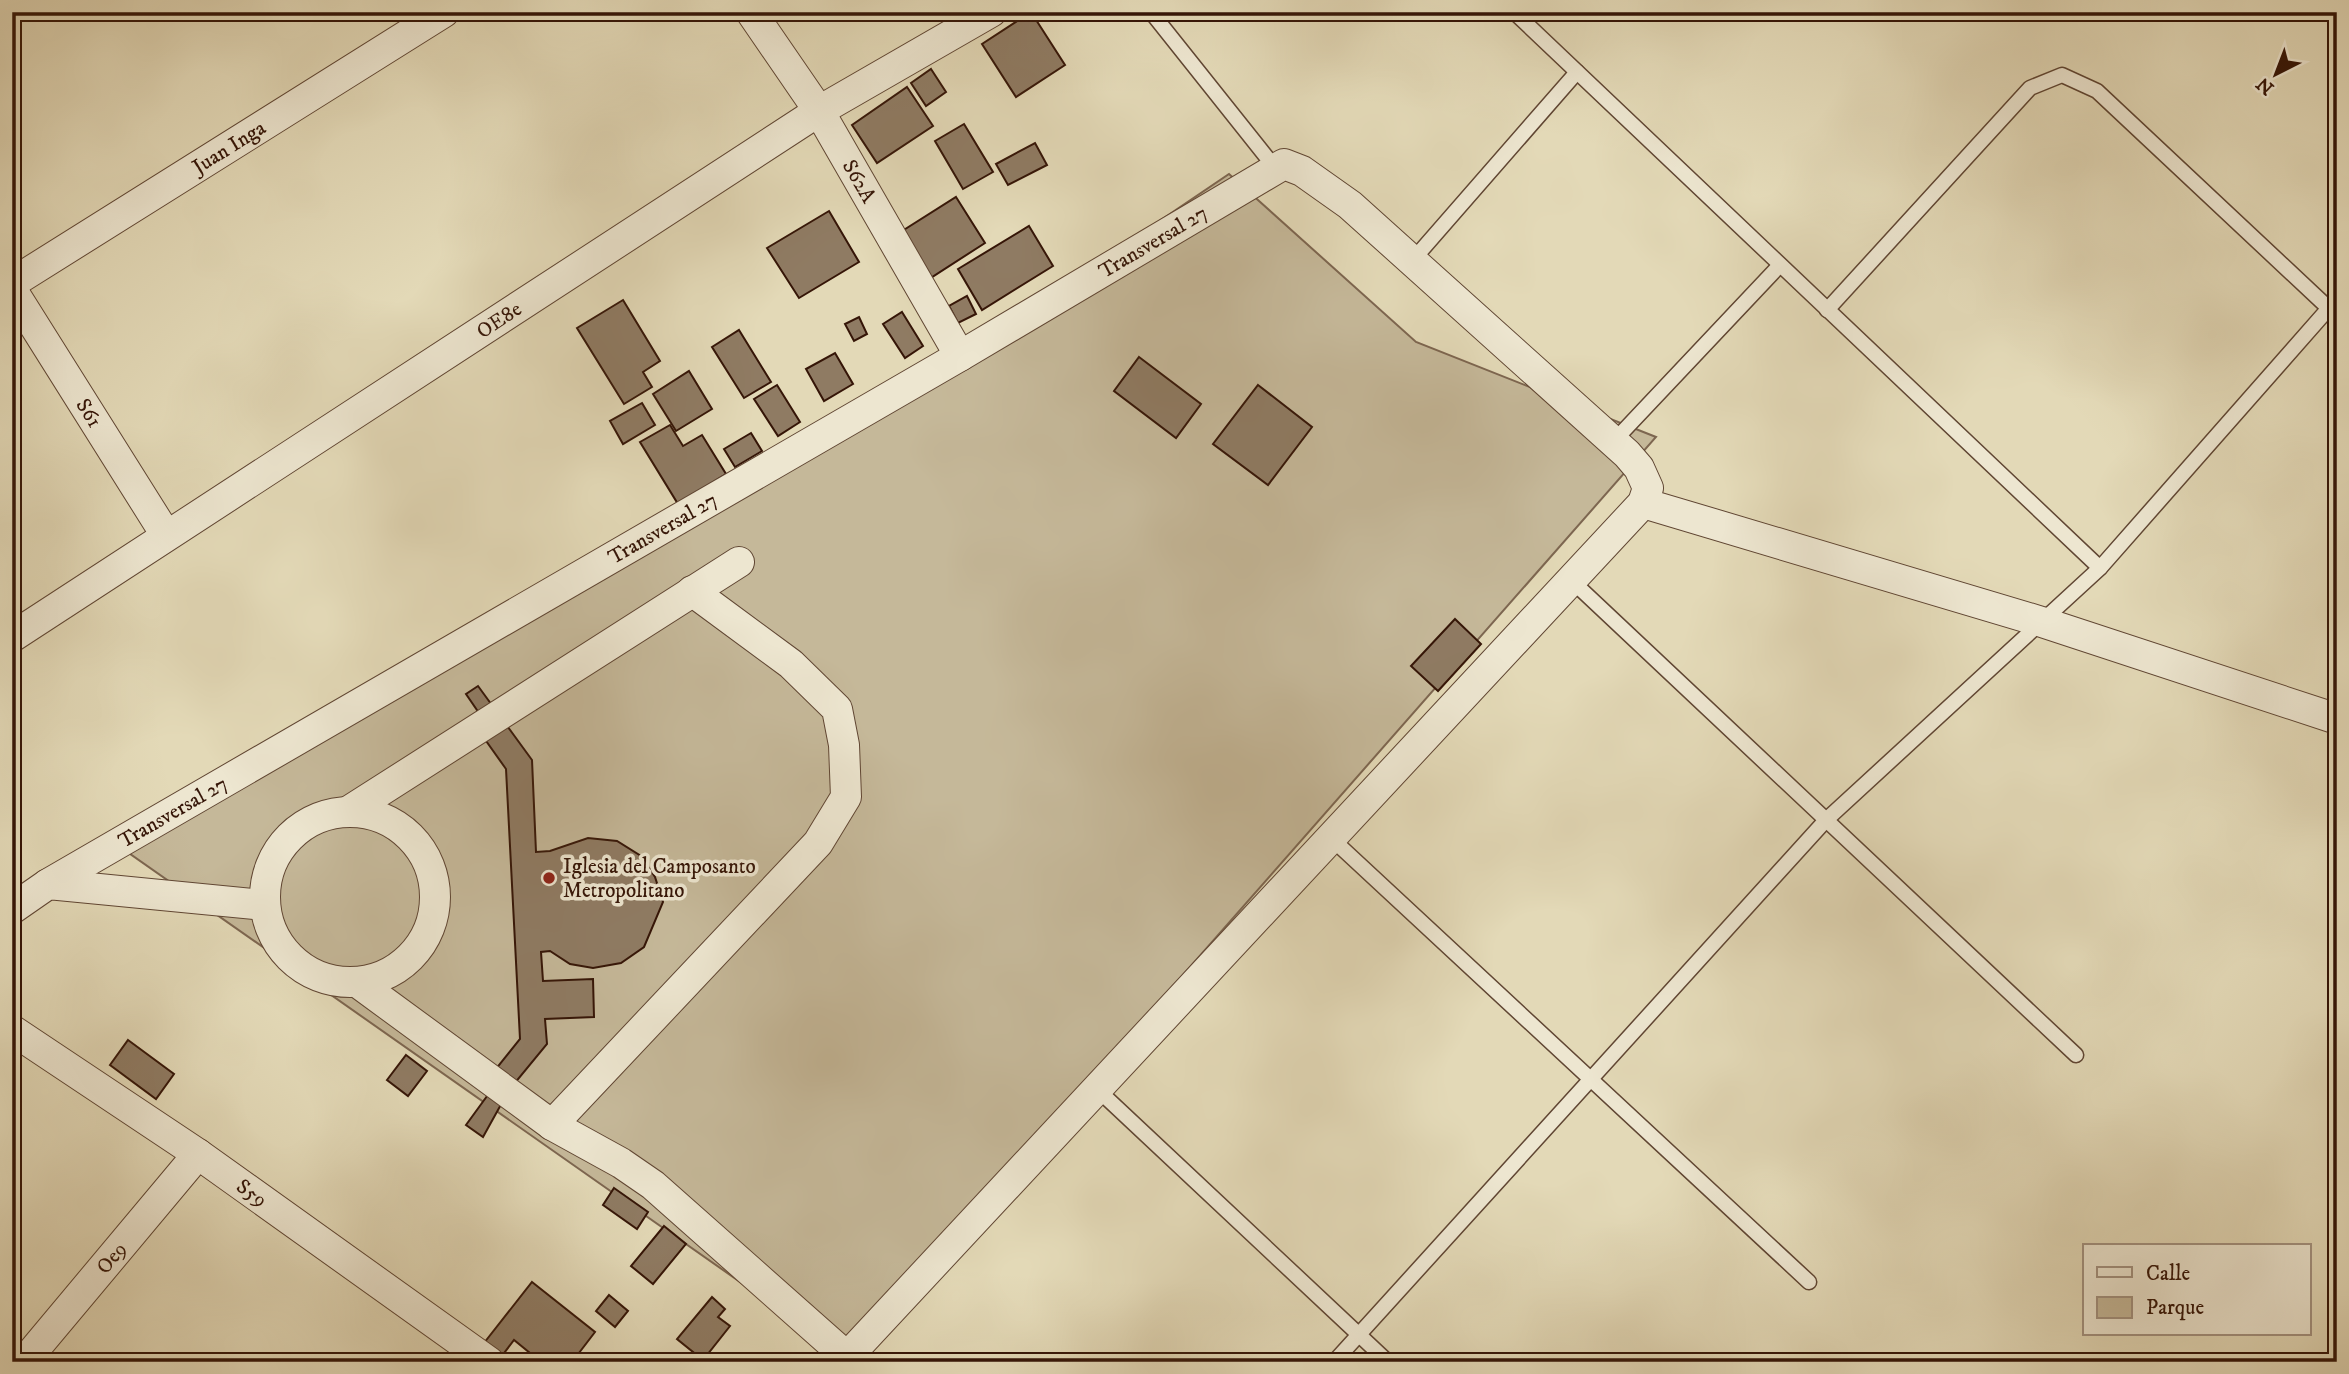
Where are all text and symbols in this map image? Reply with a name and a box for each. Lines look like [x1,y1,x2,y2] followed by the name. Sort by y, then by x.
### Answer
[2240,38,2310,108] north arrow
[2252,71,2279,99] text: N
[186,115,271,181] street label: Juan Inga
[836,155,881,208] street label: S62A
[1094,200,1212,285] street label: Transversal 27
[472,296,527,345] street label: OE8e
[69,394,107,433] street label: S61
[604,487,722,571] street label: Transversal 27
[114,771,232,855] street label: Transversal 27
[563,854,756,904] place label: Iglesia del Camposanto Metropolitano
[541,870,557,886] marker: Iglesia del Camposanto Metropolitano
[231,1174,272,1213] street label: S59
[91,1237,133,1280] street label: Oe9
[2083,1244,2310,1336] legend
[2146,1261,2190,1287] text: Calle
[2146,1295,2204,1321] text: Parque

